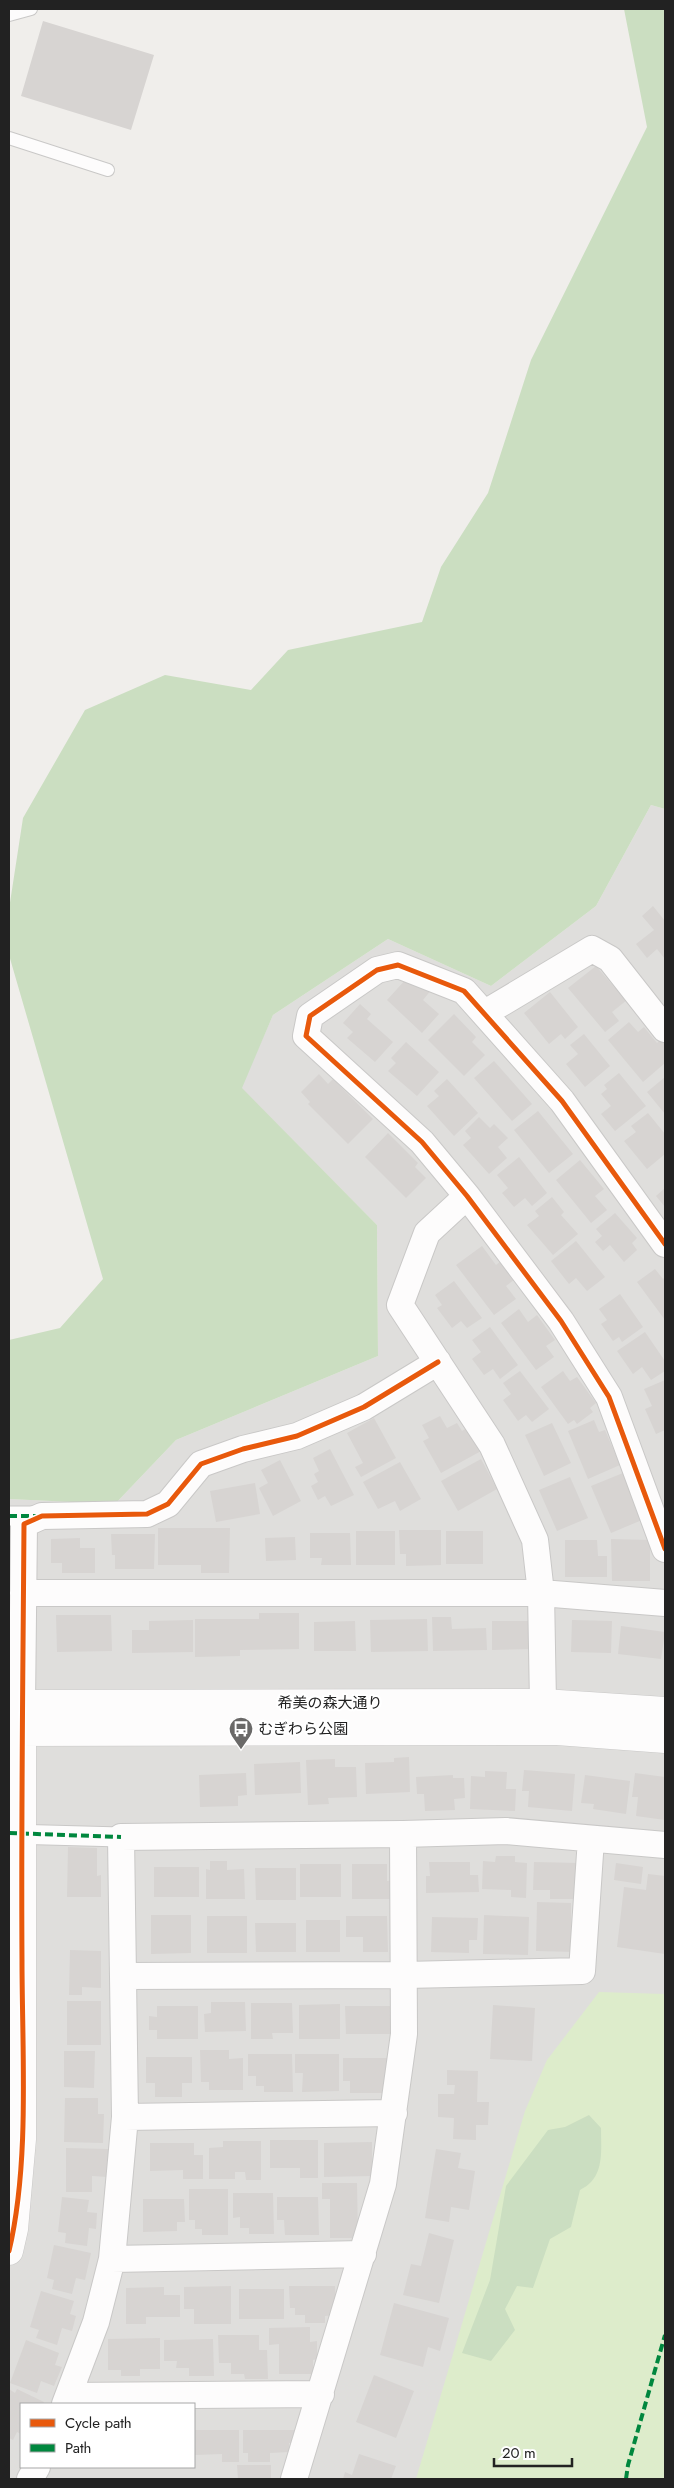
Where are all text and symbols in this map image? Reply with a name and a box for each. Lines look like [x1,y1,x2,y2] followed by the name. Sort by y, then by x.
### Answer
[277,1692,383,1714] street label: 希美の森大通り
[228,1716,254,1750] bus stop icon: むぎわら公園
[258,1718,348,1740] place label: むぎわら公園
[20,2403,195,2468] legend
[65,2412,132,2434] text: Cycle path
[494,2436,572,2468] scale bar
[65,2437,91,2459] text: Path
[502,2442,536,2464] text: 20 m

